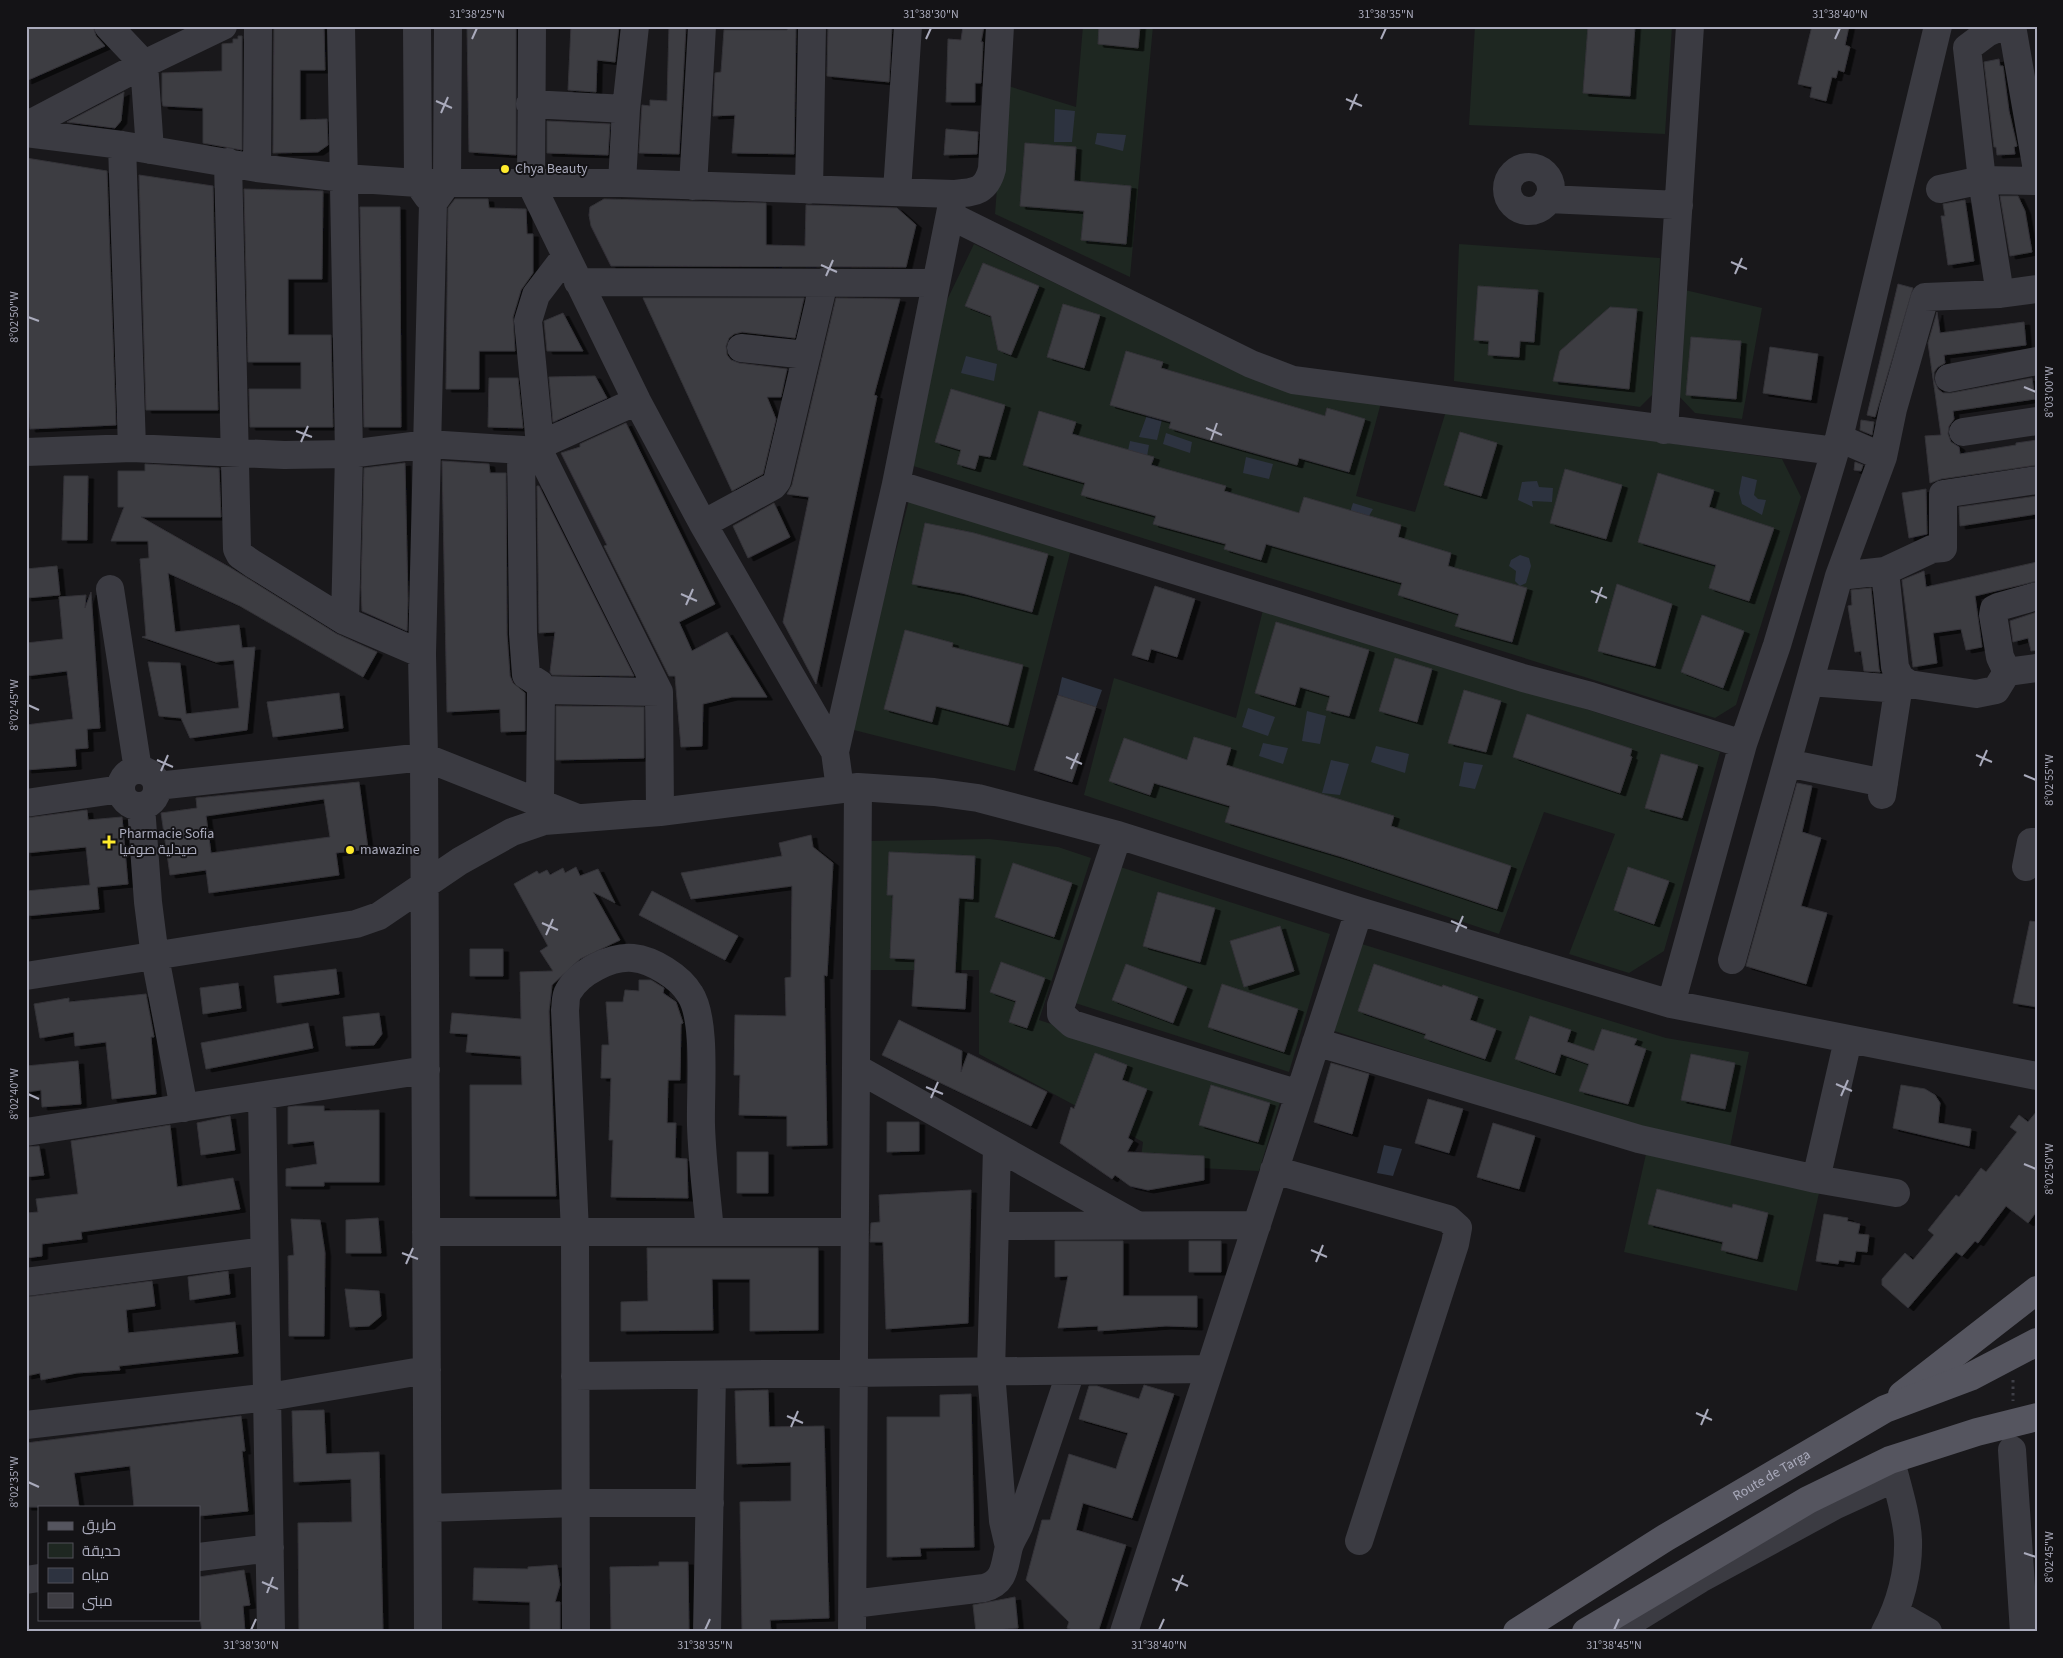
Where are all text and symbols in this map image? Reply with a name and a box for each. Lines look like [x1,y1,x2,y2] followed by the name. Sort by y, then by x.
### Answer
[449,6,505,23] text: 31°38'25"N
[903,6,959,23] text: 31°38'30"N
[1358,6,1414,23] text: 31°38'35"N
[1812,6,1868,23] text: 31°38'40"N
[515,159,588,179] place label: Chya Beauty
[499,163,511,175] marker: Chya Beauty
[6,291,23,343] text: 8°02'50"W
[2041,366,2058,418] text: 8°03'00"W
[6,679,23,731] text: 8°02'45"W
[2041,754,2058,806] text: 8°02'55"W
[119,824,214,860] place label: Pharmacie Sofia صيدلية صوفيا
[103,836,115,848] marker: Pharmacie Sofia صيدلية صوفيا
[360,840,420,860] place label: mawazine
[344,844,356,856] marker: mawazine
[6,1068,23,1120] text: 8°02'40"W
[2041,1143,2058,1195] text: 8°02'50"W
[1729,1445,1814,1506] street label: Route de Targa
[6,1456,23,1508] text: 8°02'35"W
[38,1506,200,1620] legend
[82,1515,116,1536] text: طريق
[2041,1531,2058,1583] text: 8°02'45"W
[82,1541,121,1562] text: حديقة
[82,1565,109,1586] text: مياه
[82,1591,113,1612] text: مبنى
[223,1637,279,1654] text: 31°38'30"N
[677,1637,733,1654] text: 31°38'35"N
[1131,1637,1187,1654] text: 31°38'40"N
[1586,1637,1642,1654] text: 31°38'45"N

